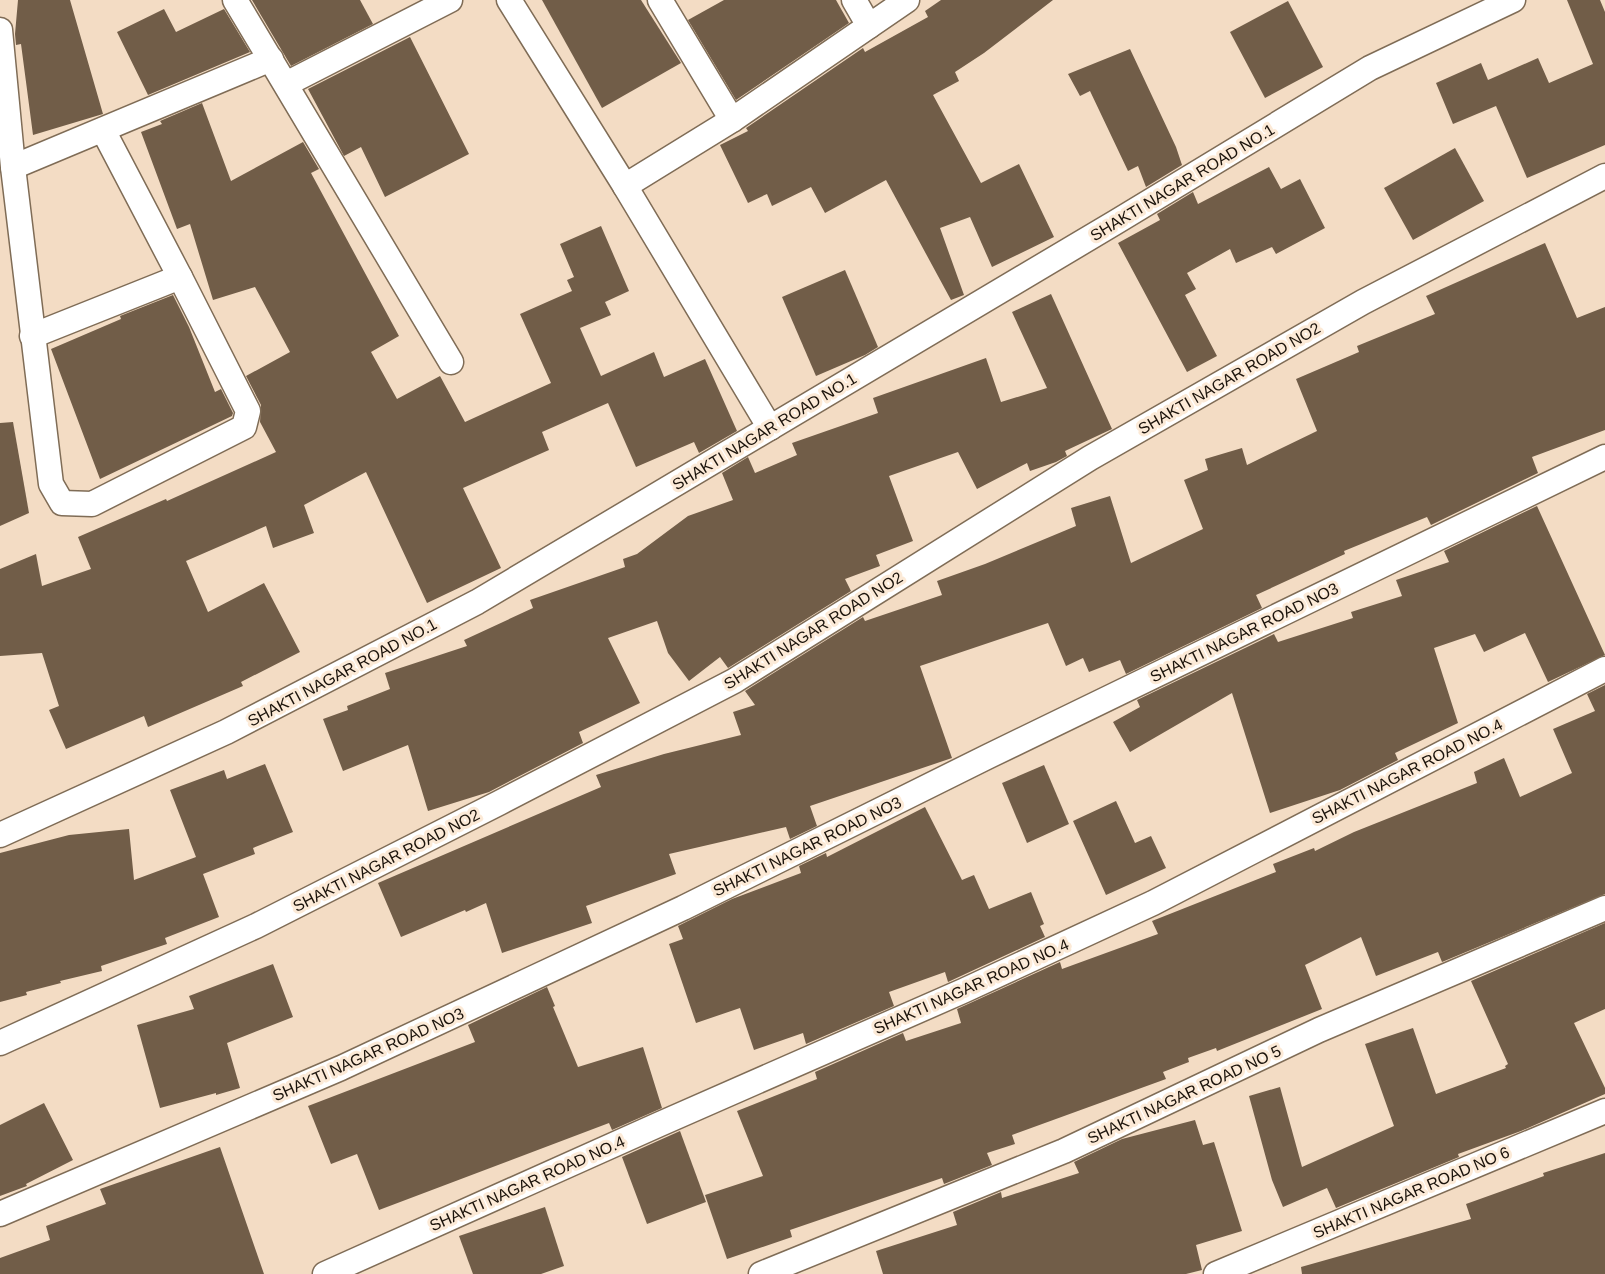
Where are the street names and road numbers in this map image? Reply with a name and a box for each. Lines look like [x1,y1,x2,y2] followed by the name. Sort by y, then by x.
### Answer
[1087,121,1277,244] street label: SHAKTI NAGAR ROAD NO.1
[1135,319,1323,438] street label: SHAKTI NAGAR ROAD NO2
[669,370,859,493] street label: SHAKTI NAGAR ROAD NO.1
[721,568,906,693] street label: SHAKTI NAGAR ROAD NO2
[1147,579,1341,685] street label: SHAKTI NAGAR ROAD NO3
[245,615,440,730] street label: SHAKTI NAGAR ROAD NO.1
[1309,716,1505,827] street label: SHAKTI NAGAR ROAD NO.4
[710,793,904,899] street label: SHAKTI NAGAR ROAD NO3
[290,806,482,915] street label: SHAKTI NAGAR ROAD NO2
[871,936,1071,1037] street label: SHAKTI NAGAR ROAD NO.4
[270,1005,466,1104] street label: SHAKTI NAGAR ROAD NO3
[1085,1042,1284,1147] street label: SHAKTI NAGAR ROAD NO 5
[427,1133,627,1234] street label: SHAKTI NAGAR ROAD NO.4
[1310,1143,1512,1242] street label: SHAKTI NAGAR ROAD NO 6

